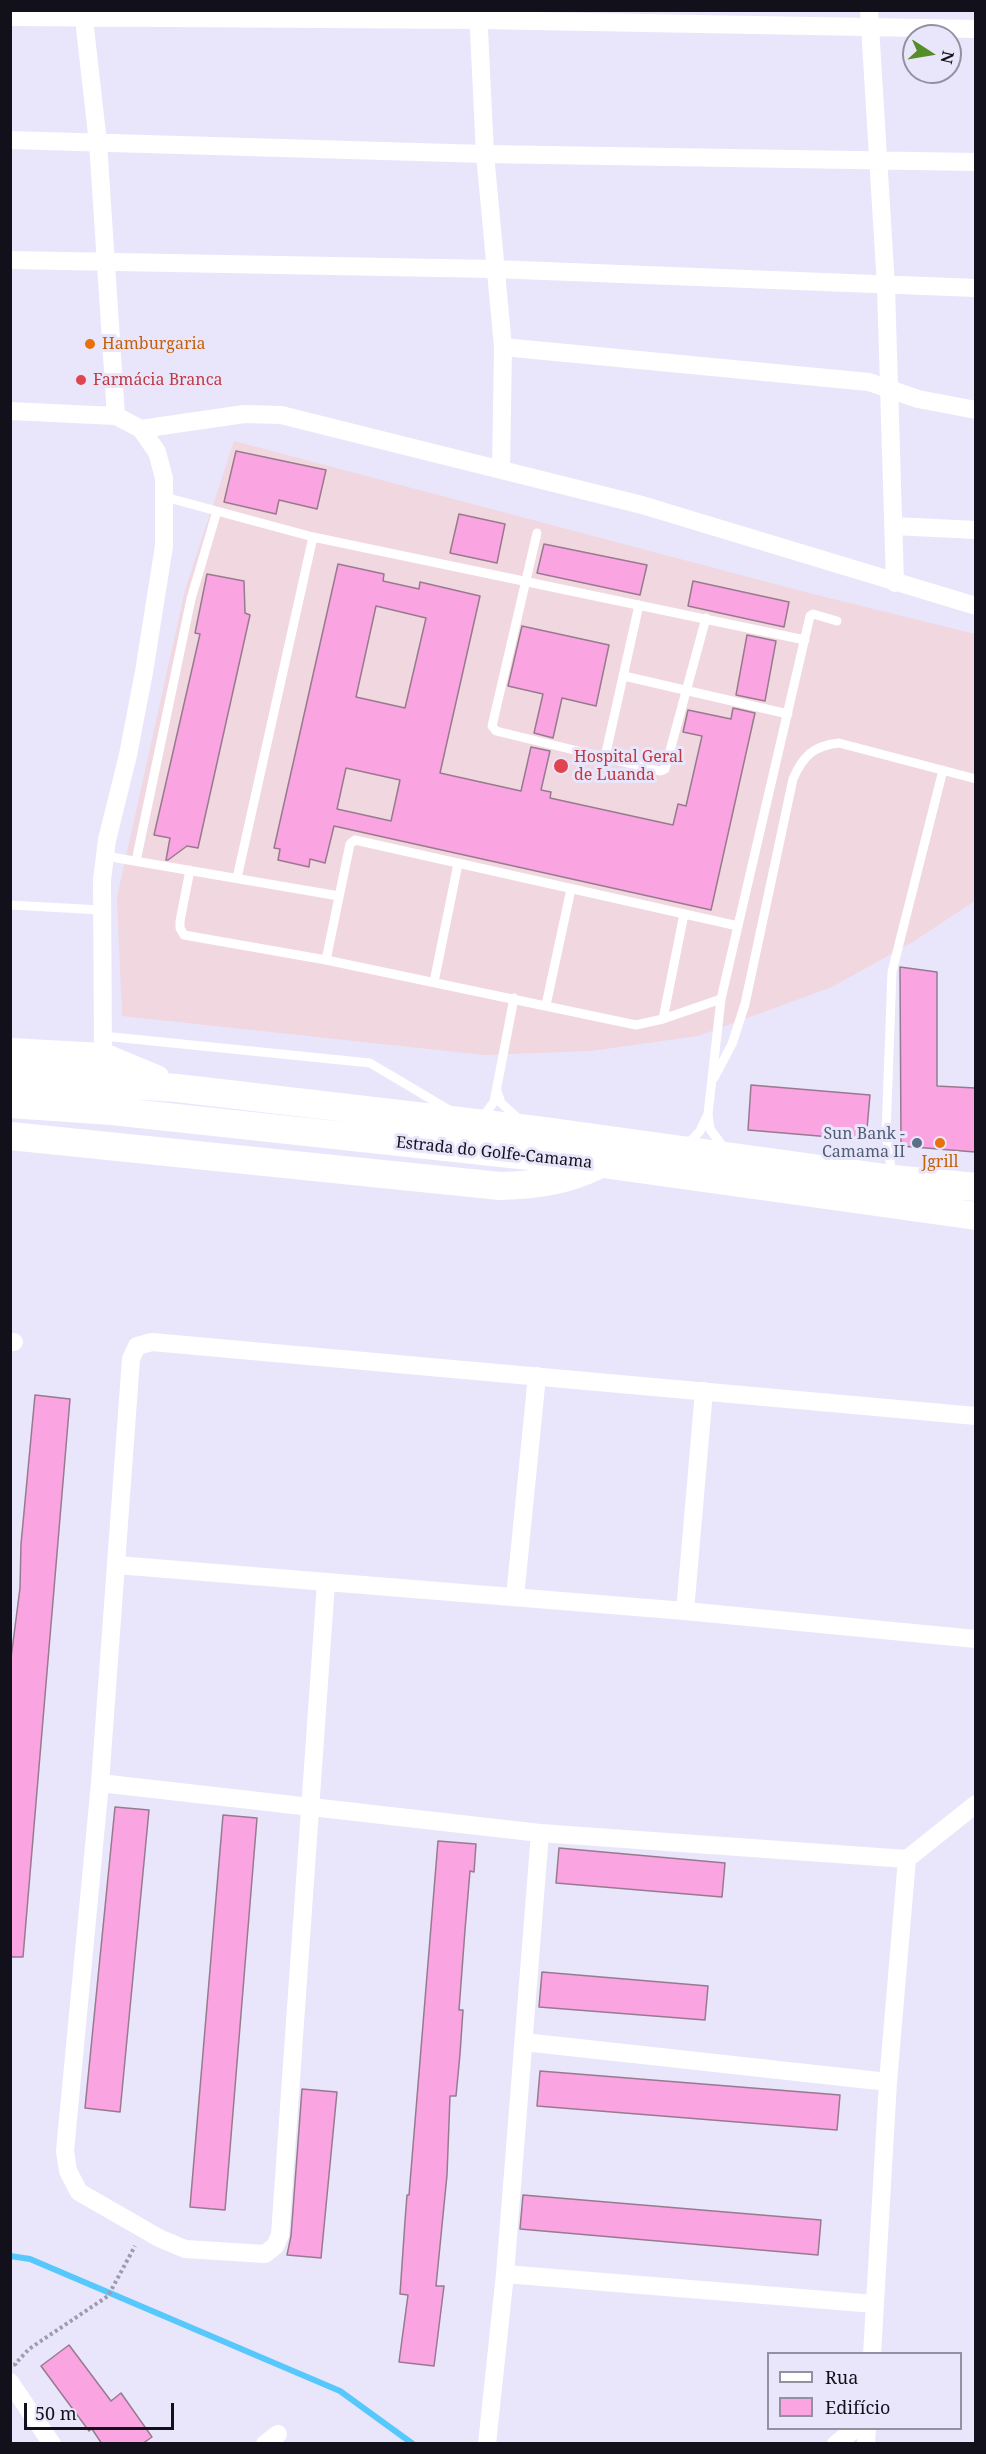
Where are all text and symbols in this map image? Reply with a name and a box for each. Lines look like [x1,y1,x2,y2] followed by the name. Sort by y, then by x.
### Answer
[902,24,962,84] north arrow
[936,49,960,66] text: N
[102,334,206,354] place label: Hamburgaria
[83,337,97,351] marker: Hamburgaria
[93,370,223,390] place label: Farmácia Branca
[74,373,88,387] marker: Farmácia Branca
[574,747,683,785] place label: Hospital Geral de Luanda
[552,757,570,775] marker: Hospital Geral de Luanda
[822,1124,905,1162] place label: Sun Bank - Camama II
[395,1133,593,1173] street label: Estrada do Golfe-Camama
[910,1136,924,1150] marker: Sun Bank - Camama II
[933,1136,947,1150] marker: Jgrill
[922,1152,958,1172] place label: Jgrill
[767,2352,962,2430] legend
[825,2365,858,2389] text: Rua
[27,2391,177,2429] scale bar
[825,2395,890,2419] text: Edifício
[35,2401,77,2425] text: 50 m

